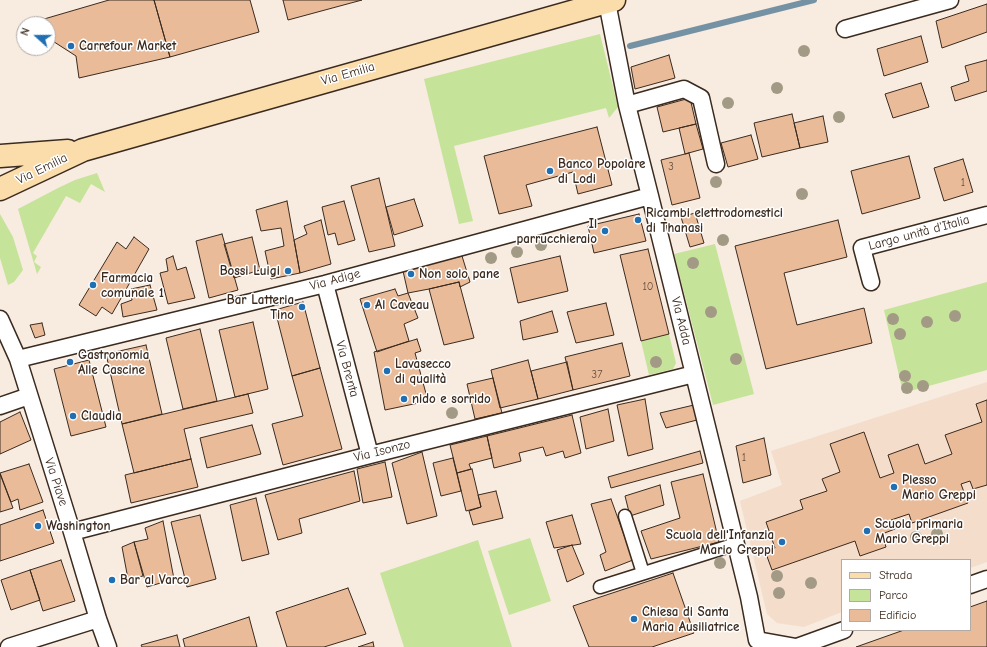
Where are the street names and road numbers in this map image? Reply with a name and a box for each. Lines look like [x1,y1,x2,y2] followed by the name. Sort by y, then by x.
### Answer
[319,59,377,89] street label: Via Emilia
[14,150,70,188] street label: Via Emilia
[867,212,971,254] street label: Largo unità d'Italia
[308,266,362,294] street label: Via Adige
[668,295,694,347] street label: Via Adda
[332,339,362,399] street label: Via Brenta
[352,436,412,466] street label: Via Isonzo
[41,456,71,508] street label: Via Piave

